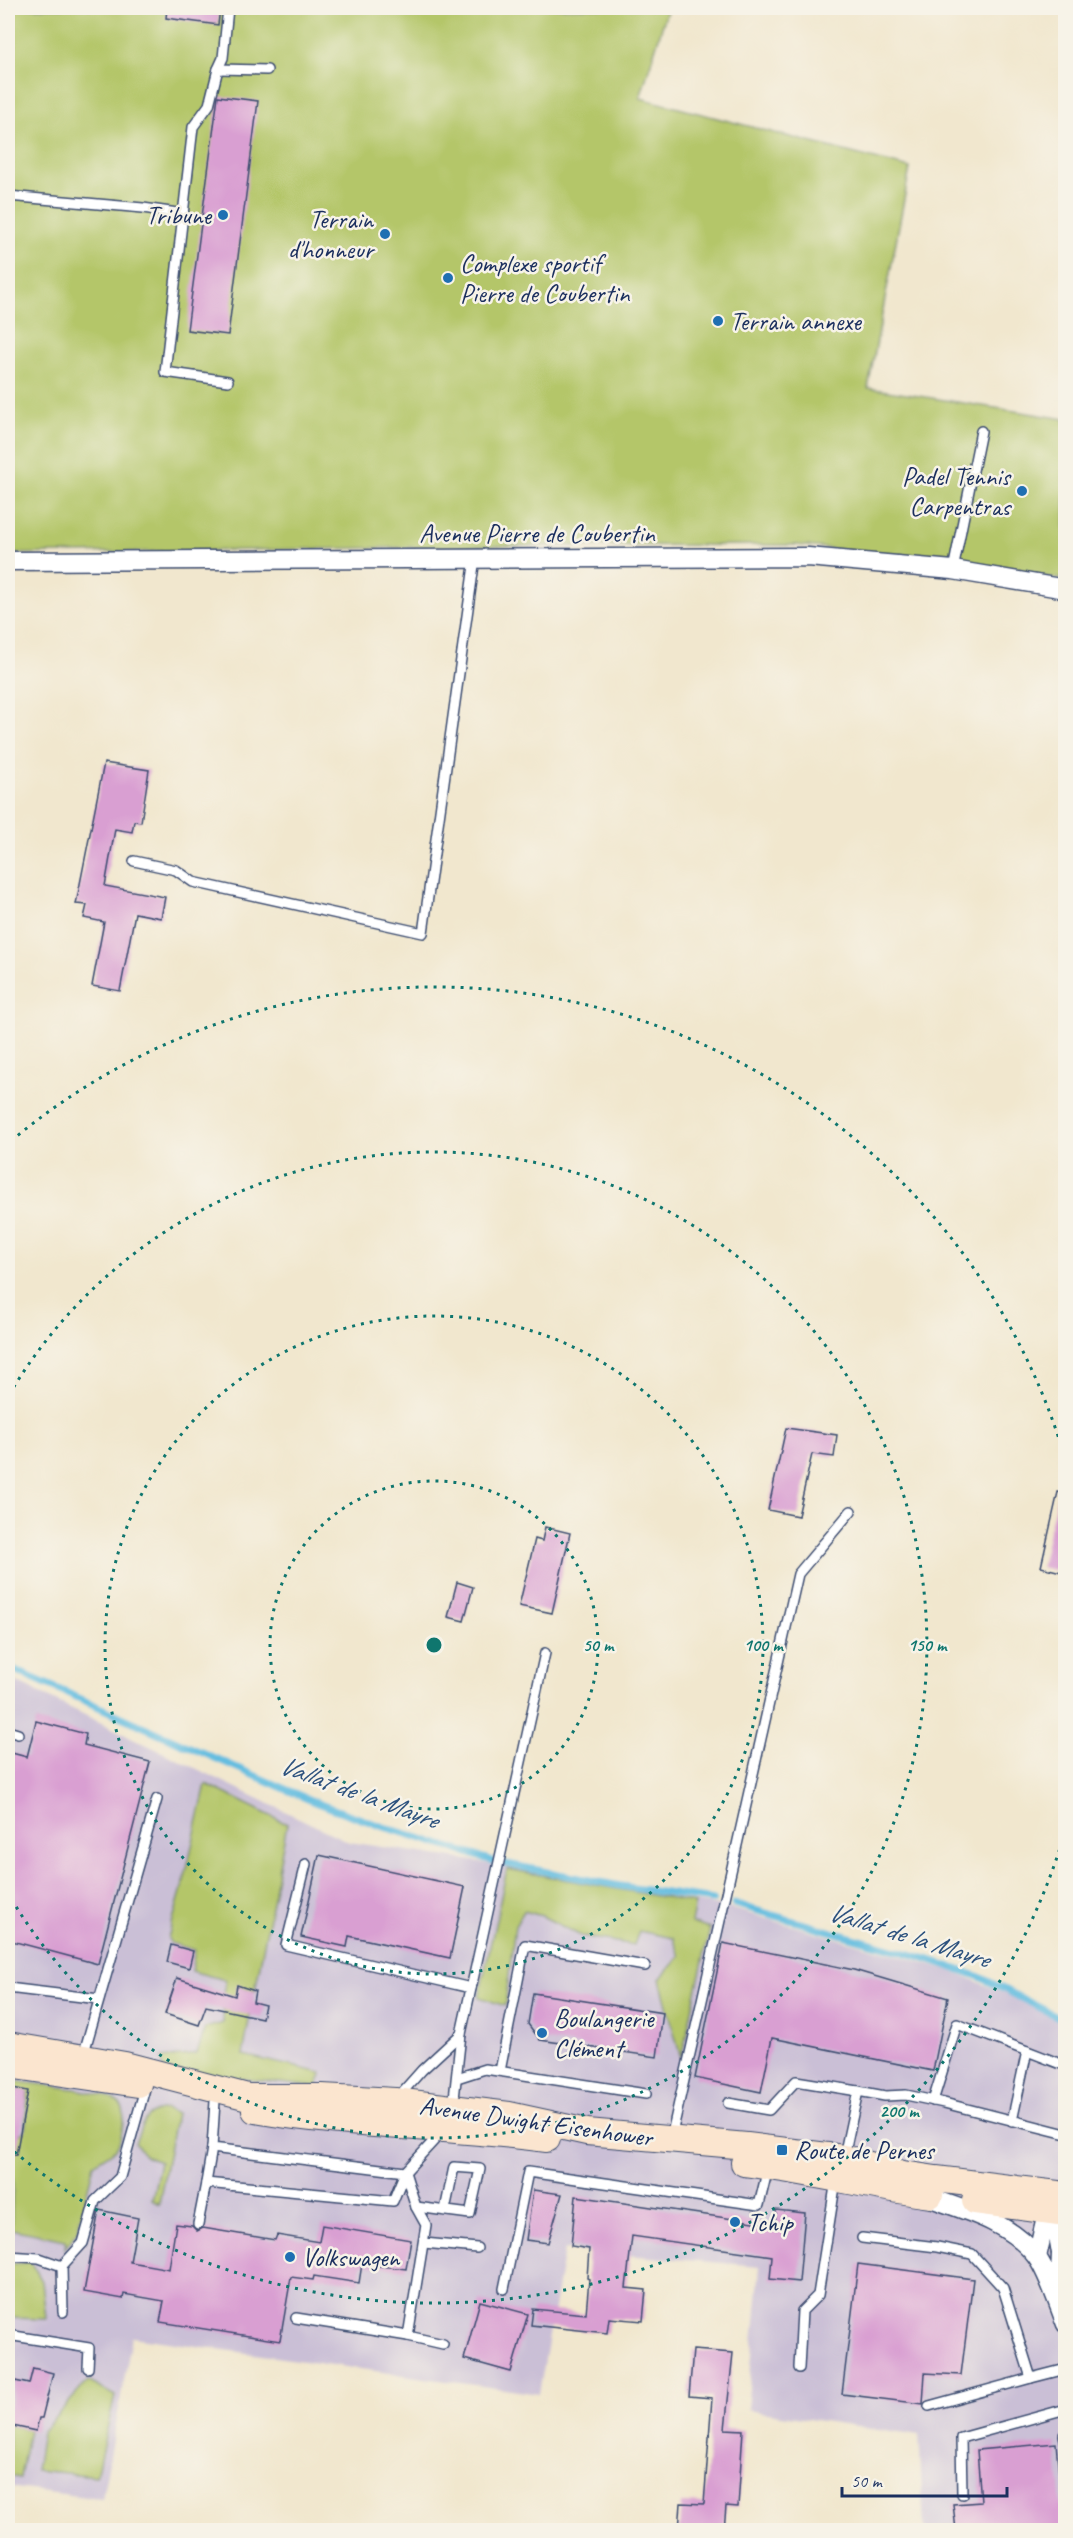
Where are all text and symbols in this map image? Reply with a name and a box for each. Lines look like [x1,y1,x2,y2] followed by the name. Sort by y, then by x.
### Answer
[146,199,213,232] place label: Tribune
[288,203,376,266] place label: Terrain d'honneur
[216,208,230,222] marker: Tribune
[378,227,392,241] marker: Terrain d'honneur
[460,247,631,310] place label: Complexe sportif Pierre de Coubertin
[441,271,455,285] marker: Complexe sportif Pierre de Coubertin
[730,305,862,338] place label: Terrain annexe
[711,314,725,328] marker: Terrain annexe
[902,460,1012,523] place label: Padel Tennis Carpentras
[1015,484,1029,498] marker: Padel Tennis Carpentras
[419,517,656,550] street label: Avenue Pierre de Coubertin
[583,1634,615,1656] text: 50 m
[744,1634,784,1656] text: 100 m
[908,1634,948,1656] text: 150 m
[424,1635,444,1655] centre of rings
[275,1748,447,1838] water label: Vallat de la Mayre
[825,1894,997,1977] water label: Vallat de la Mayre
[554,2002,655,2065] place label: Boulangerie Clément
[535,2026,549,2040] marker: Boulangerie Clément
[417,2089,656,2154] street label: Avenue Dwight Eisenhower
[880,2100,920,2122] text: 200 m
[794,2134,936,2167] place label: Route de Pernes
[775,2143,789,2157] marker: Route de Pernes
[747,2206,795,2239] place label: Tchip
[728,2215,742,2229] marker: Tchip
[302,2241,400,2274] place label: Volkswagen
[283,2250,297,2264] marker: Volkswagen
[842,2460,1007,2498] scale bar
[851,2470,884,2492] text: 50 m

